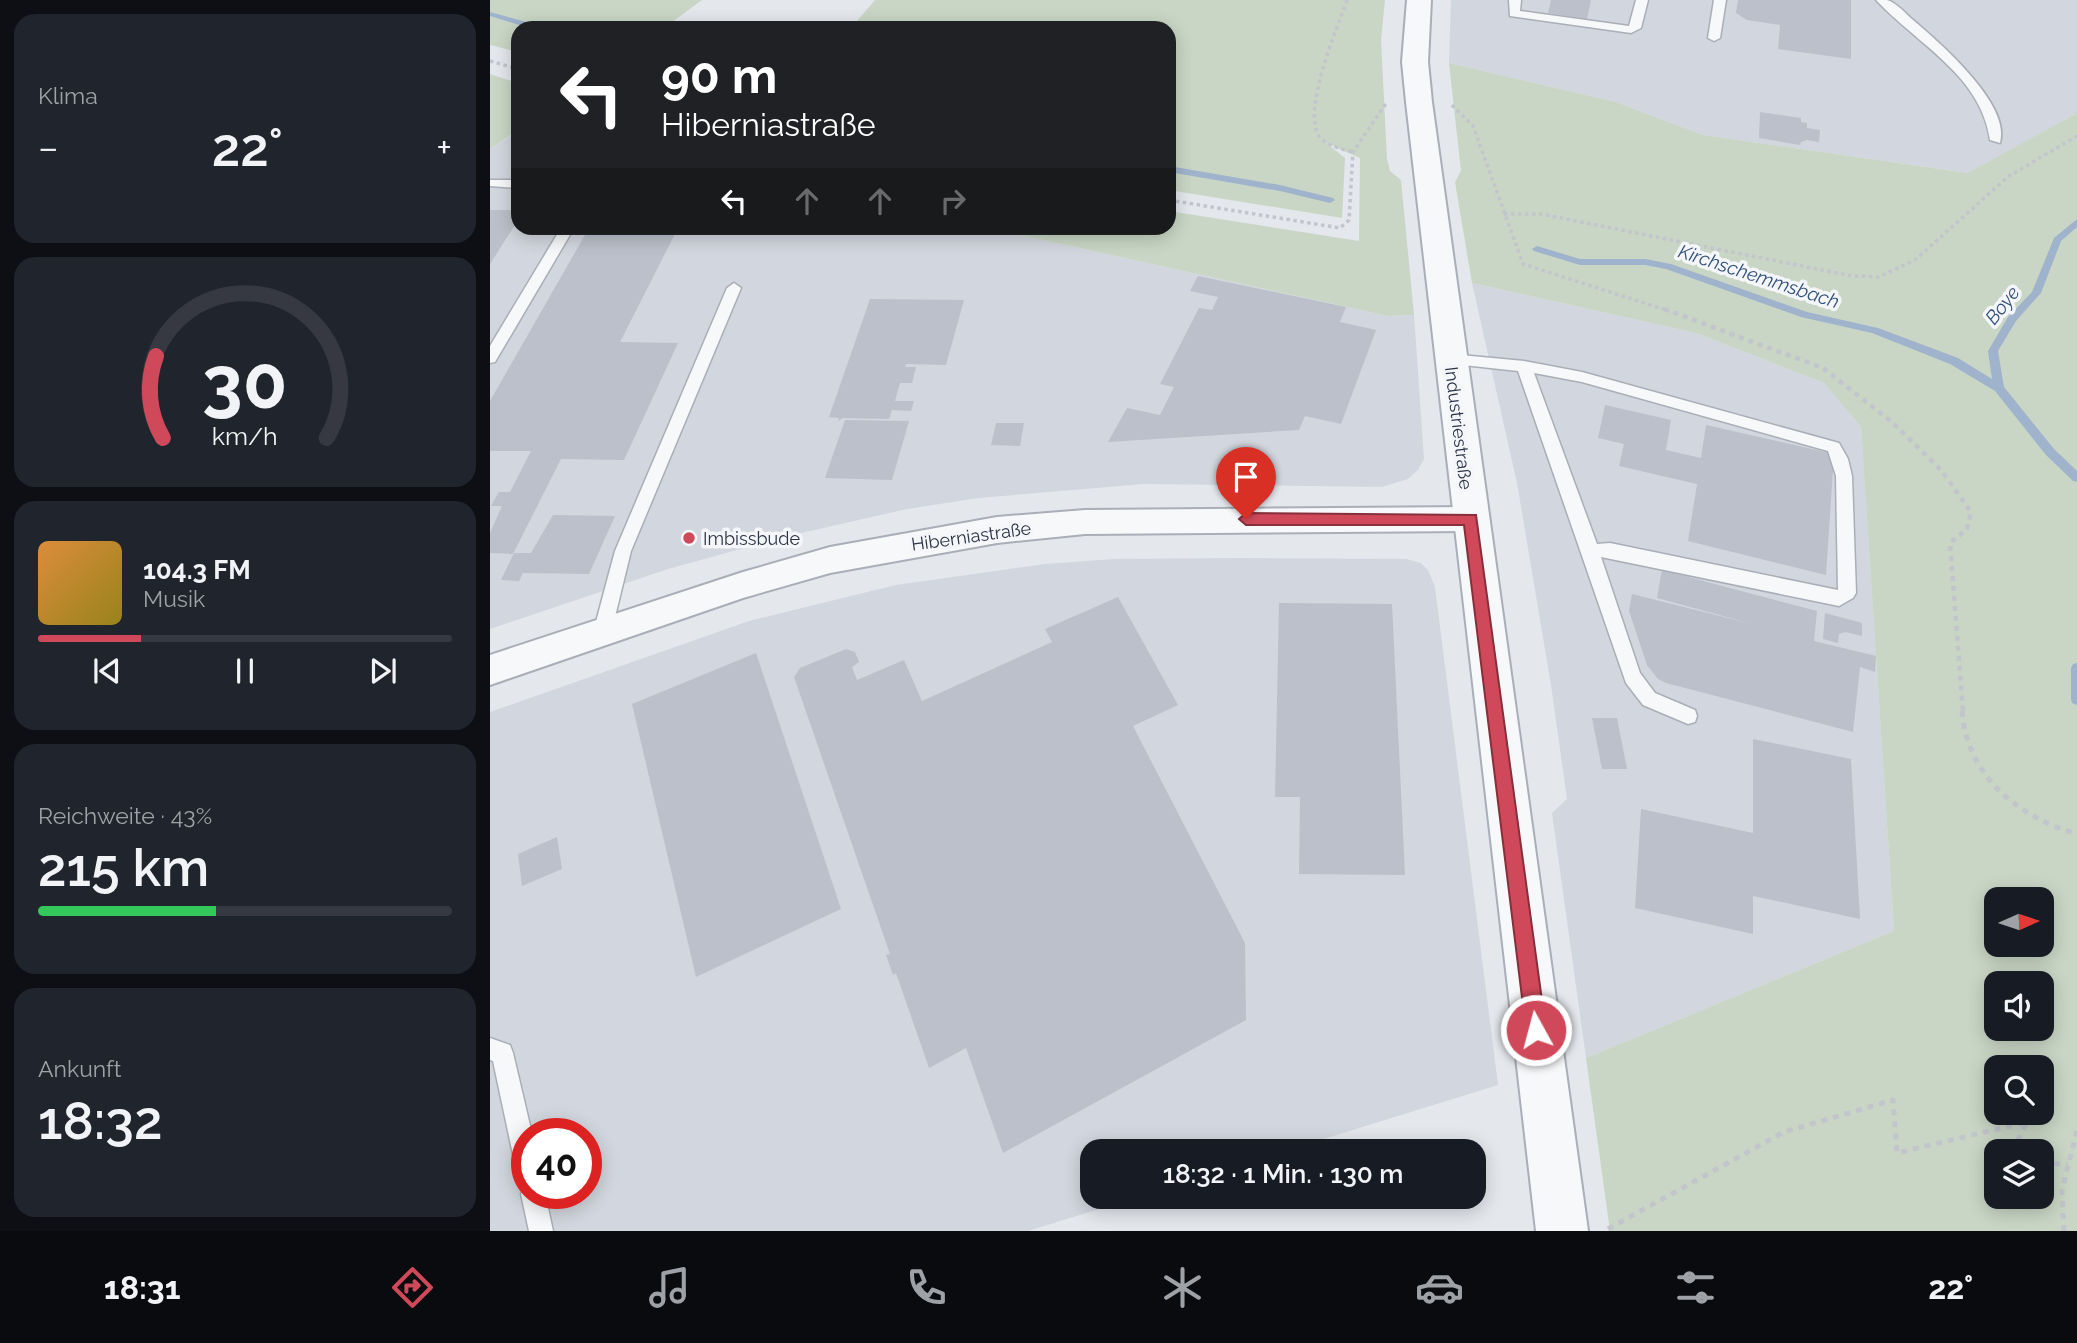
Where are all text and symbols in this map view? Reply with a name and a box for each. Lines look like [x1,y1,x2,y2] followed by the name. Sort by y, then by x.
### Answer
[661,47,777,104] text: 90 m
[546,49,637,140] icon: left
[38,82,98,109] text: Klima
[661,106,876,143] text: Hiberniastraße
[212,117,283,178] text: 22°
[38,125,58,170] text: −
[436,125,452,170] text: +
[715,182,753,220] icon: left
[788,182,826,220] icon: ahead
[861,182,899,220] icon: ahead
[934,182,972,220] icon: right
[1676,240,1842,312] water label: Kirchschemmsbach
[1980,282,2024,328] water label: Boye
[202,341,288,426] text: 30
[1441,365,1477,491] street label: Industriestraße
[212,421,278,451] text: km/h
[1216,447,1276,519] pin
[1227,458,1265,496] icon: arrive
[910,517,1033,555] street label: Hiberniastraße
[703,528,800,549] place label: Imbissbude
[681,530,697,546] marker: Imbissbude
[143,555,251,585] text: 104.3 FM
[143,585,205,612] text: Musik
[88,652,126,690] icon: previous
[226,652,264,690] icon: pause
[364,652,402,690] icon: next
[38,802,212,829] text: Reichweite · 43%
[38,837,209,898] text: 215 km
[1984,887,2054,957] north arrow
[1984,887,2054,1209] map controls
[1984,971,2054,1041] button: sound
[1499,993,1573,1067] position arrow
[38,1055,121,1082] text: Ankunft
[1984,1055,2054,1125] button: search
[38,1090,162,1151] text: 18:32
[511,1118,602,1209] speed limit sign: 40
[1984,1139,2054,1209] button: layers
[1163,1159,1403,1189] text: 18:32 · 1 Min. · 130 m
[388,1263,437,1312] icon: directions
[645,1263,694,1312] icon: music
[902,1263,951,1312] icon: phone
[1158,1263,1207,1312] icon: climate
[1415,1263,1464,1312] icon: car
[1671,1263,1720,1312] icon: filters
[104,1269,181,1306] text: 18:31
[1928,1269,1973,1306] text: 22°

